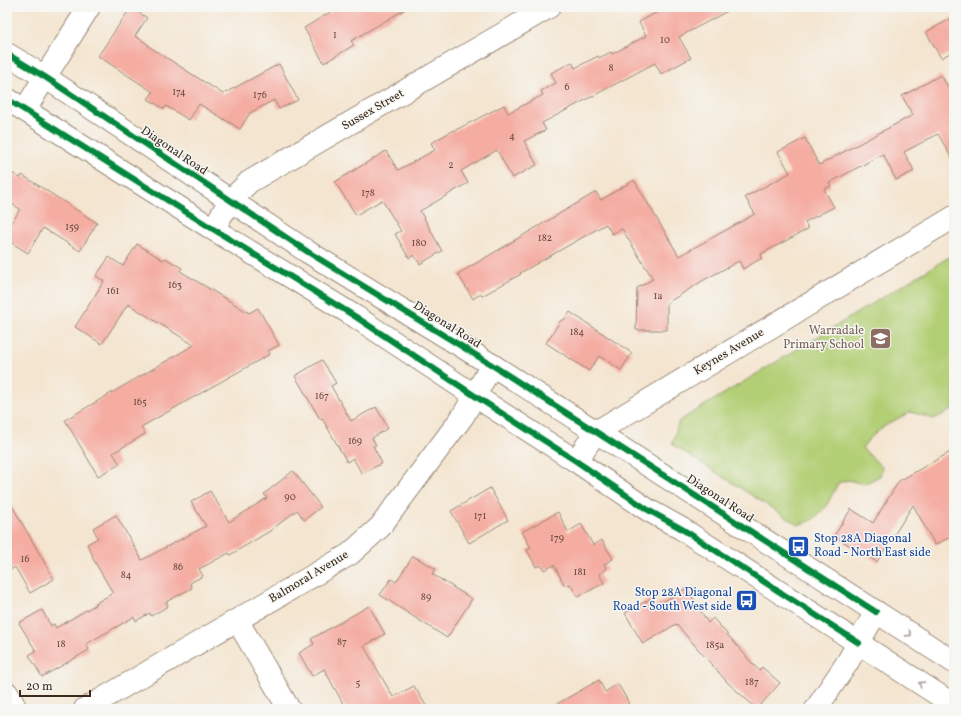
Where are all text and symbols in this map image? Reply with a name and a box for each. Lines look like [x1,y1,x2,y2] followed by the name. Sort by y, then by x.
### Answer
[333,28,337,42] house number: 1
[660,33,670,47] house number: 10
[608,61,614,75] house number: 8
[564,80,570,94] house number: 6
[172,85,186,99] house number: 174
[339,86,407,134] street label: Sussex Street
[253,88,267,102] house number: 176
[138,123,211,179] street label: Diagonal Road
[509,129,515,143] house number: 4
[448,158,454,172] house number: 2
[361,186,375,200] house number: 178
[65,220,79,234] house number: 159
[538,231,552,245] house number: 182
[412,236,426,250] house number: 180
[168,278,182,292] house number: 163
[107,284,120,298] house number: 161
[654,289,662,303] house number: 1a
[410,298,484,352] street label: Diagonal Road
[783,323,864,353] place label: Warradale Primary School
[570,325,584,339] house number: 184
[691,325,767,379] street label: Keynes Avenue
[867,325,893,351] school or university icon: Warradale Primary School
[315,389,329,403] house number: 167
[133,395,147,409] house number: 165
[348,434,362,448] house number: 169
[683,471,757,527] street label: Diagonal Road
[284,490,296,504] house number: 90
[474,509,486,523] house number: 171
[550,531,564,545] house number: 179
[814,531,931,561] place label: Stop 28A Diagonal Road - North East side
[786,533,812,559] bus stop icon: Stop 28A Diagonal Road - North East side
[266,547,352,607] street label: Balmoral Avenue
[21,552,29,566] house number: 16
[173,560,183,574] house number: 86
[574,565,587,579] house number: 181
[121,568,131,582] house number: 84
[613,585,732,615] place label: Stop 28A Diagonal Road - South West side
[734,587,760,613] bus stop icon: Stop 28A Diagonal Road - South West side
[421,590,431,604] house number: 89
[905,629,912,636] one-way arrow
[337,635,347,649] house number: 87
[57,637,65,651] house number: 18
[706,638,724,652] house number: 185a
[20,672,90,698] scale bar
[745,675,759,689] house number: 187
[356,676,361,690] house number: 5
[26,679,53,695] text: 20 m
[918,681,925,688] one-way arrow

